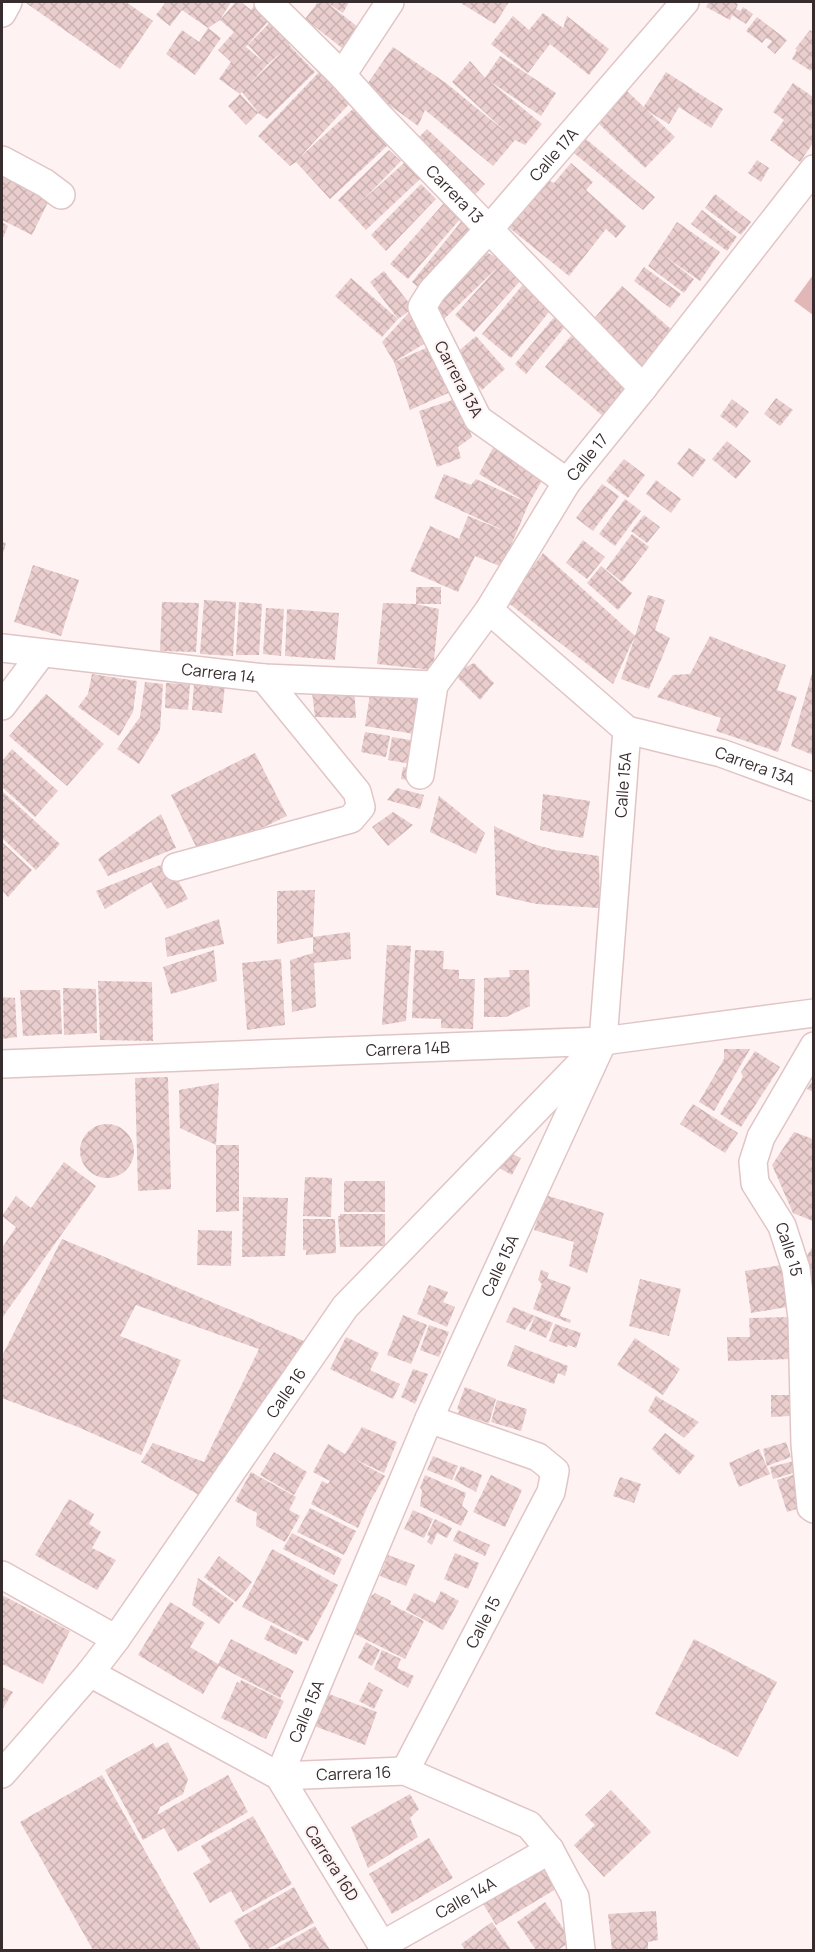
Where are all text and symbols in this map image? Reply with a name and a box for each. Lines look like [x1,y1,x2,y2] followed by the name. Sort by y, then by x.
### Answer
[524,123,583,186] street label: Calle 17A
[421,160,488,228] street label: Carrera 13
[430,337,488,421] street label: Carrera 13A
[561,429,613,485] street label: Calle 17
[180,658,257,688] street label: Carrera 14
[712,741,798,790] street label: Carrera 13A
[609,751,636,819] street label: Calle 15A
[365,1036,450,1061] street label: Carrera 14B
[770,1219,808,1278] street label: Calle 15
[476,1231,523,1300] street label: Calle 15A
[261,1363,311,1422] street label: Calle 16
[460,1592,506,1652] street label: Calle 15
[283,1677,329,1746] street label: Calle 15A
[316,1761,392,1786] street label: Carrera 16
[300,1821,364,1905] street label: Carrera 16D
[431,1872,500,1924] street label: Calle 14A

